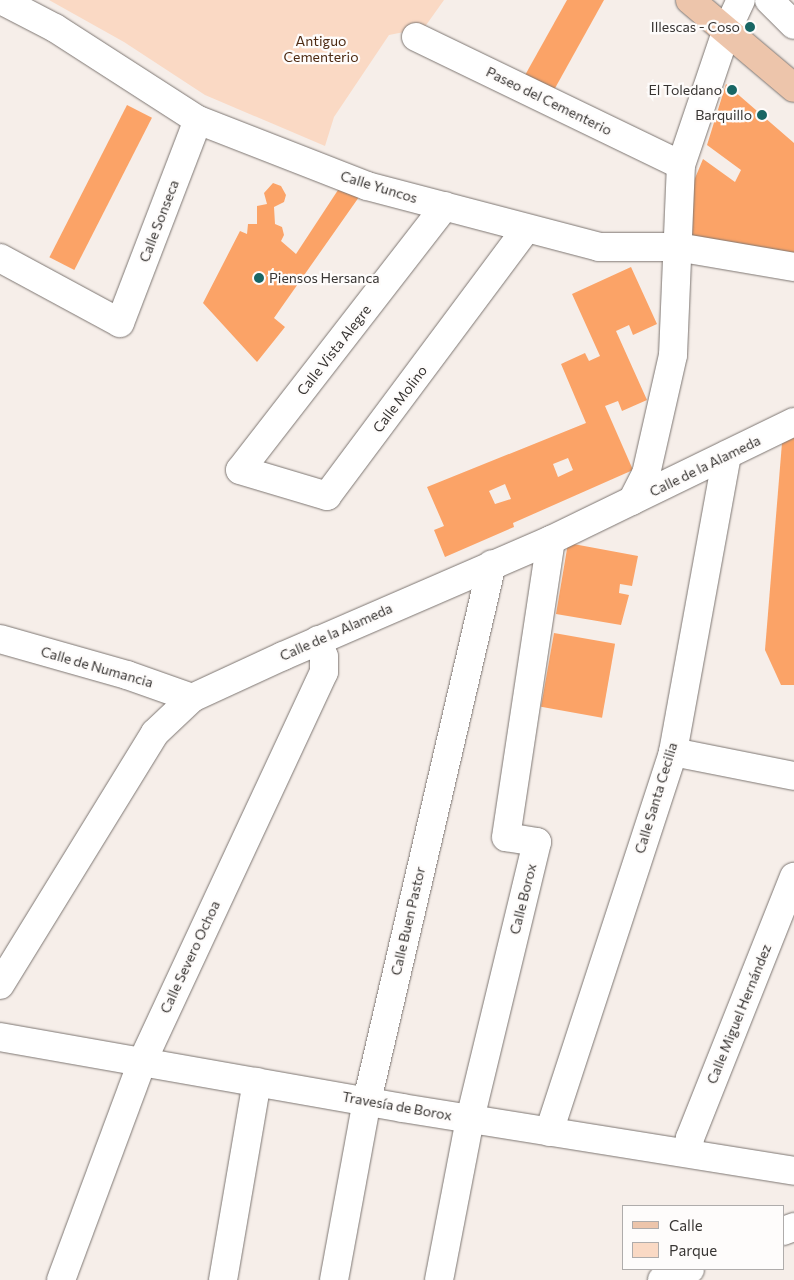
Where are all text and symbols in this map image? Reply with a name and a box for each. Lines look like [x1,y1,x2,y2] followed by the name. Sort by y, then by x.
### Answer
[651,19,740,35] place label: Illescas - Coso
[744,21,756,33] marker: Illescas - Coso
[283,33,359,65] park label: Antiguo Cementerio
[483,63,615,139] street label: Paseo del Cementerio
[648,82,722,98] place label: El Toledano
[726,84,738,96] marker: El Toledano
[695,107,752,123] place label: Barquillo
[756,109,768,121] marker: Barquillo
[338,167,420,207] street label: Calle Yuncos
[136,178,182,264] street label: Calle Sonseca
[269,270,380,286] place label: Piensos Hersanca
[253,272,265,284] marker: Piensos Hersanca
[293,301,375,399] street label: Calle Vista Alegre
[369,362,431,436] street label: Calle Molino
[647,432,763,500] street label: Calle de la Alameda
[277,600,395,664] street label: Calle de la Alameda
[39,643,155,691] street label: Calle de Numancia
[631,740,681,856] street label: Calle Santa Cecilia
[506,862,540,936] street label: Calle Borox
[387,865,429,977] street label: Calle Buen Pastor
[157,898,223,1016] street label: Calle Severo Ochoa
[703,942,775,1086] street label: Calle Miguel Hernández
[341,1088,453,1124] street label: Travesía de Borox
[622,1205,784,1270] legend
[669,1216,703,1234] text: Calle
[669,1241,717,1259] text: Parque

